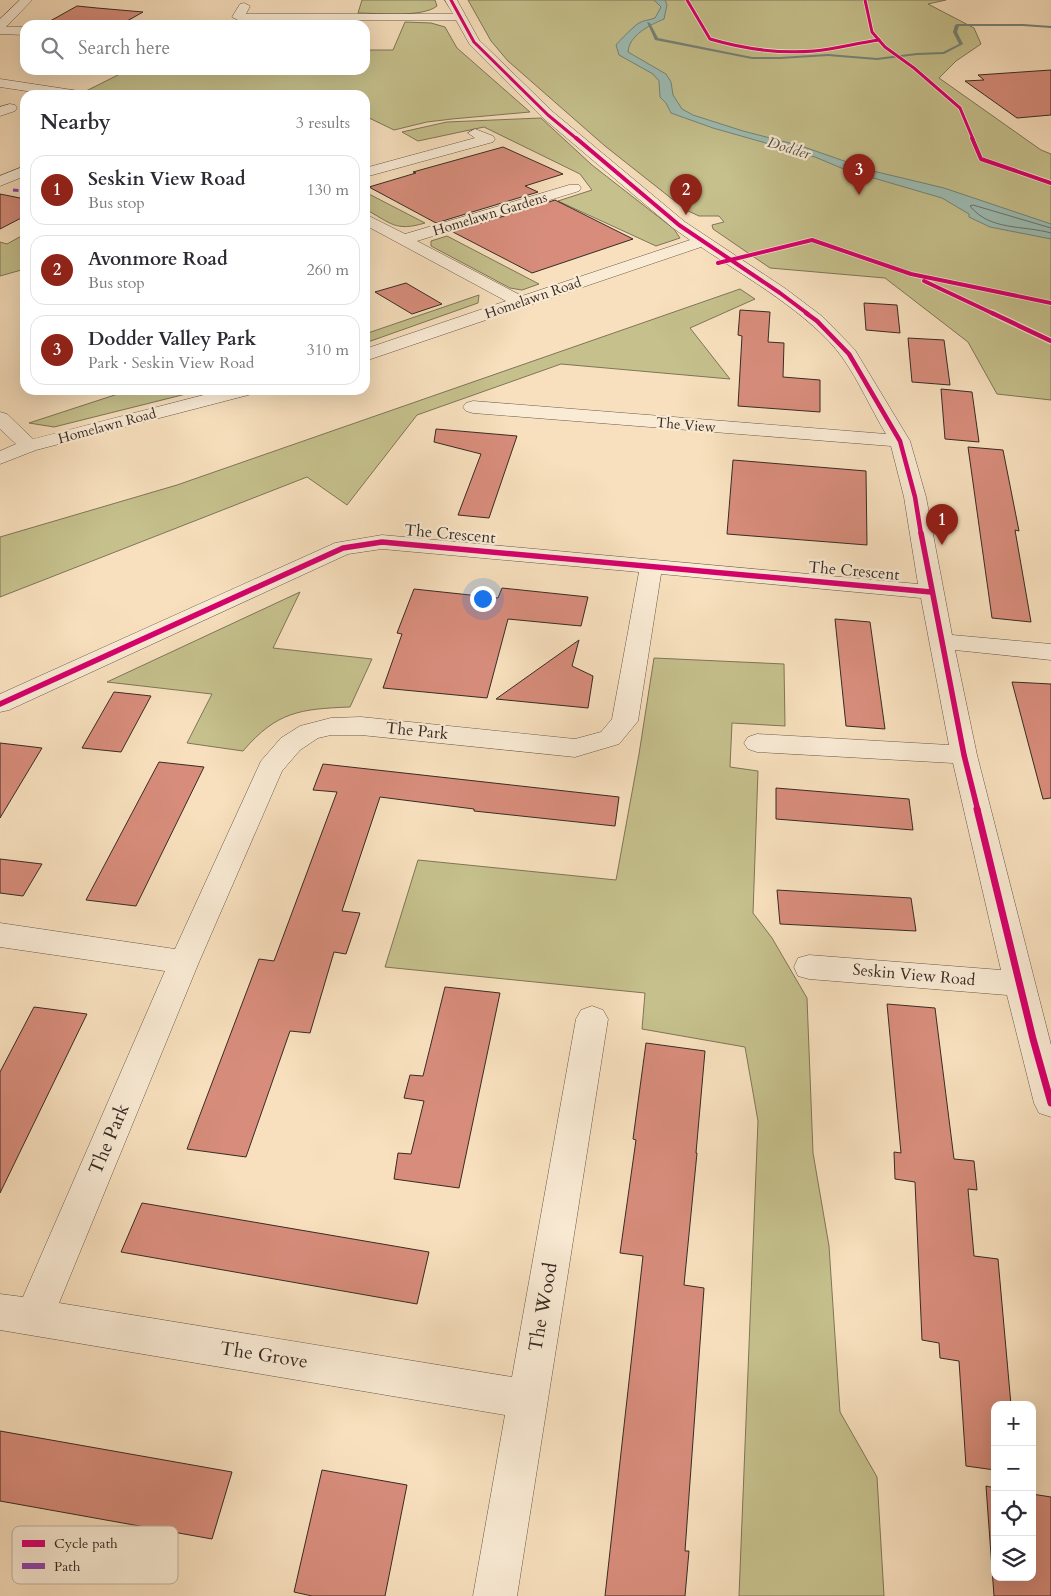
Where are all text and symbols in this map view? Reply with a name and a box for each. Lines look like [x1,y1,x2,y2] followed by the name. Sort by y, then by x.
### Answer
[20,20,370,75] search box
[38,34,66,62] icon: search
[78,35,170,61] text: Search here
[40,108,111,137] text: Nearby
[296,112,350,134] text: 3 results
[765,132,814,164] water label: Dodder
[843,154,875,195] pin: 3
[88,166,246,192] text: Seskin View Road
[670,174,702,215] pin: 2
[53,179,61,201] text: 1
[307,179,349,201] text: 130 m
[430,187,550,240] street label: Homelawn Gardens
[88,192,145,214] text: Bus stop
[88,246,228,272] text: Avonmore Road
[53,259,61,281] text: 2
[307,259,349,281] text: 260 m
[88,272,145,294] text: Bus stop
[482,272,584,323] street label: Homelawn Road
[88,326,256,352] text: Dodder Valley Park
[53,339,61,361] text: 3
[307,339,349,361] text: 310 m
[88,352,254,374] text: Park · Seskin View Road
[56,404,159,448] street label: Homelawn Road
[655,413,717,437] street label: The View
[926,504,958,545] pin: 1
[403,519,497,549] street label: The Crescent
[807,556,901,586] street label: The Crescent
[470,586,496,612] your location
[385,717,450,745] street label: The Park
[852,959,977,991] street label: Seskin View Road
[82,1099,136,1178] street label: The Park
[522,1261,564,1353] street label: The Wood
[218,1335,310,1375] street label: The Grove
[991,1401,1036,1581] map controls
[991,1401,1036,1446] button: +
[991,1446,1036,1491] button: −
[991,1491,1036,1536] button: locate
[12,1526,178,1584] legend
[54,1534,118,1553] text: Cycle path
[991,1536,1036,1581] button: layers
[54,1557,81,1576] text: Path

